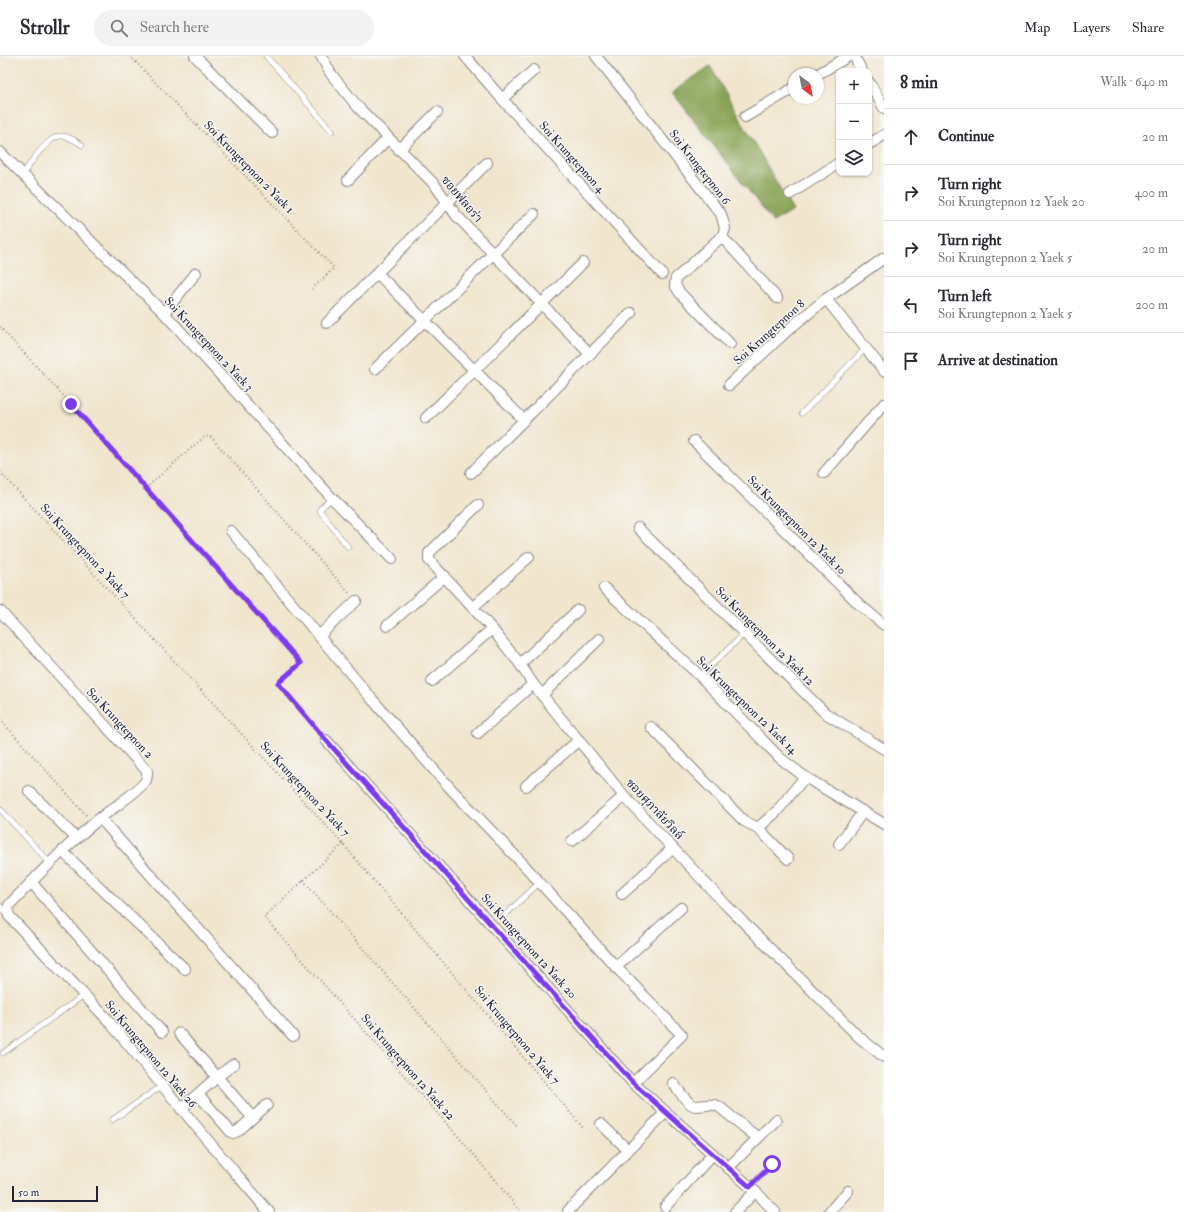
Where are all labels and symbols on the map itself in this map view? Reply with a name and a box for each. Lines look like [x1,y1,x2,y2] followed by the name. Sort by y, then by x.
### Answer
[788,68,824,104] north arrow
[200,118,297,217] street label: Soi Krungtepnon 2 Yaek 1
[535,118,608,197] street label: Soi Krungtepnon 4
[666,127,734,209] street label: Soi Krungtepnon 6
[438,173,485,226] street label: ซอยฟลอร่า
[161,294,256,395] street label: Soi Krungtepnon 2 Yaek 3
[731,296,808,368] street label: Soi Krungtepnon 8
[62,395,80,413] route end
[744,473,849,578] street label: Soi Krungtepnon 12 Yaek 10
[37,501,133,602] street label: Soi Krungtepnon 2 Yaek 7
[712,584,817,689] street label: Soi Krungtepnon 12 Yaek 12
[693,653,800,758] street label: Soi Krungtepnon 12 Yaek 14
[83,685,156,762] street label: Soi Krungtepnon 2
[257,739,353,840] street label: Soi Krungtepnon 2 Yaek 7
[623,776,687,843] street label: ซอยศุภาลัยวิลล์
[478,891,580,1002] street label: Soi Krungtepnon 12 Yaek 20
[471,983,563,1088] street label: Soi Krungtepnon 2 Yaek 7
[101,998,200,1112] street label: Soi Krungtepnon 12 Yaek 26
[358,1011,458,1123] street label: Soi Krungtepnon 12 Yaek 22
[763,1155,781,1173] route start
[12,1184,98,1203] scale bar

